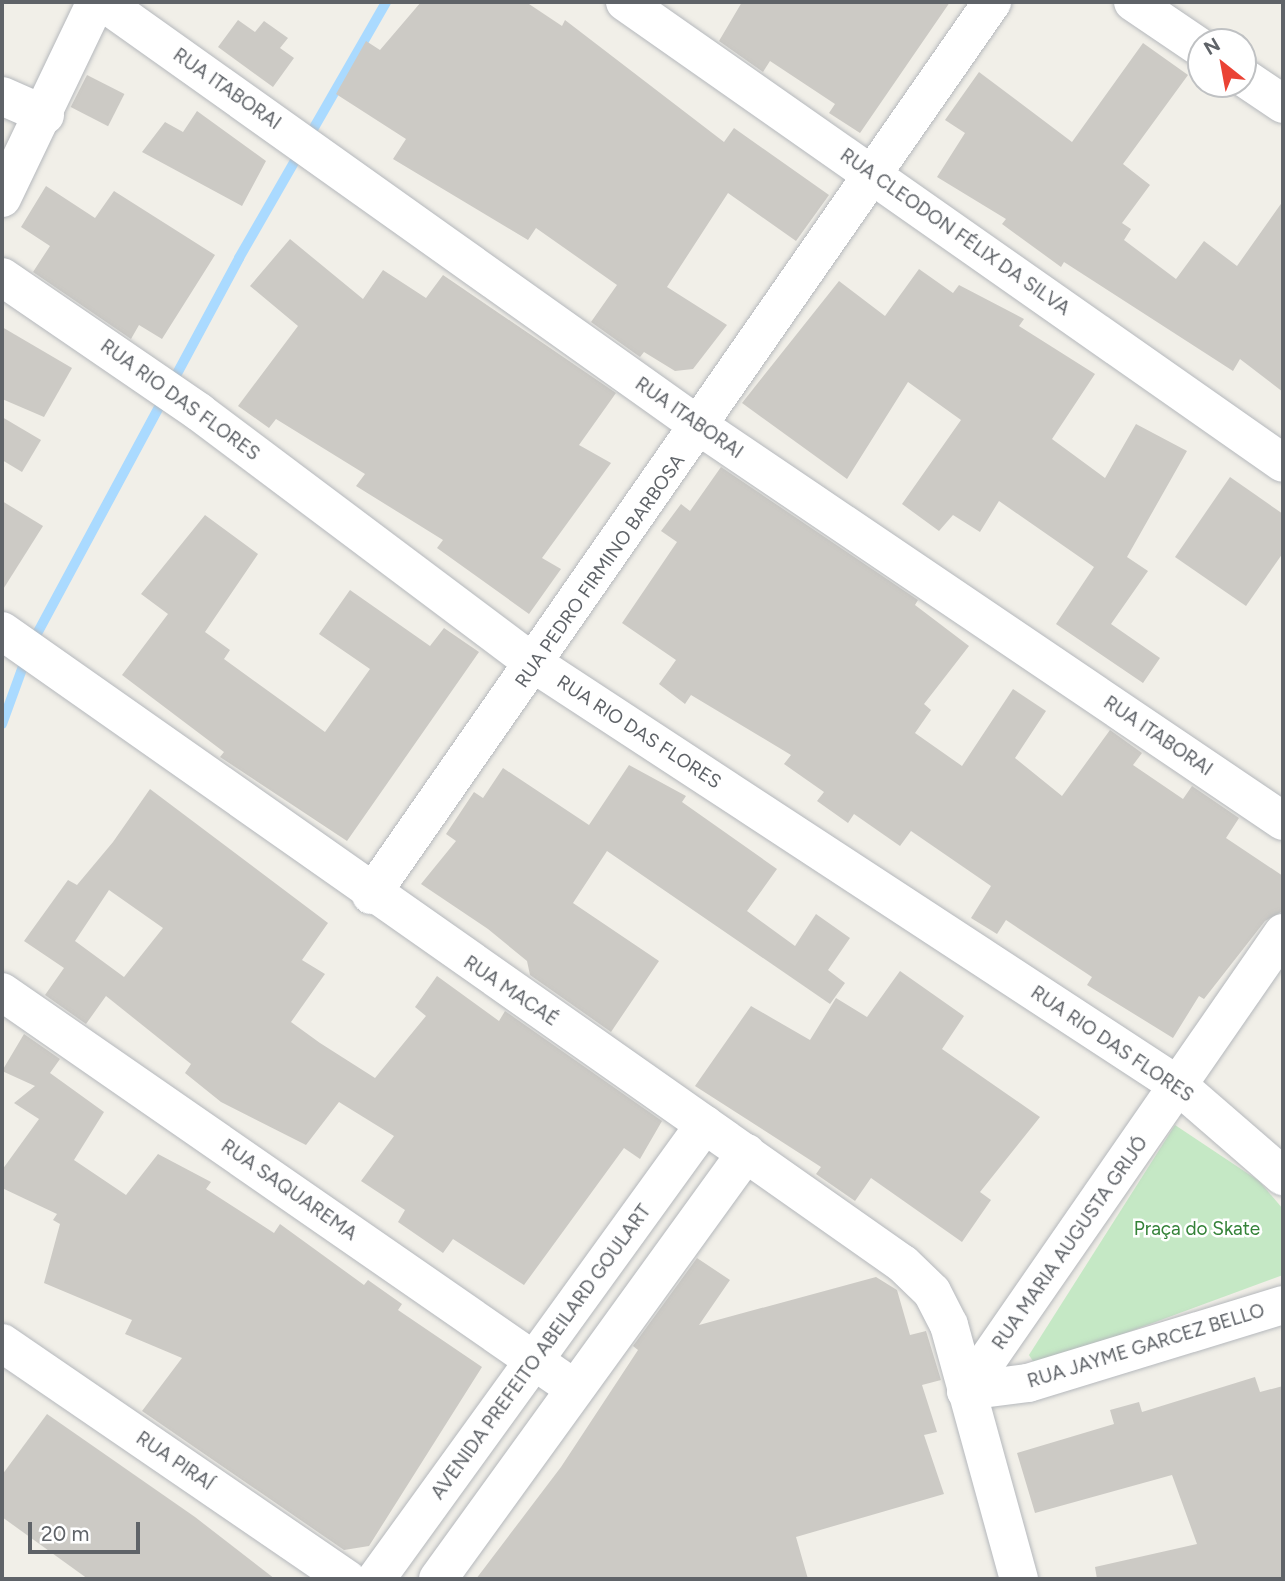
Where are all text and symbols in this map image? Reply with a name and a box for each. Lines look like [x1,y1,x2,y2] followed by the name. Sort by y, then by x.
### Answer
[1187,28,1257,98] north arrow
[1200,33,1224,60] text: N
[169,43,285,135] street label: RUA ITABORAI
[836,144,1074,320] street label: RUA CLEODON FÉLIX DA SILVA
[96,335,264,465] street label: RUA RIO DAS FLORES
[631,372,747,464] street label: RUA ITABORAI
[511,450,689,692] street label: RUA PEDRO FIRMINO BARBOSA
[553,670,725,794] street label: RUA RIO DAS FLORES
[1099,691,1217,781] street label: RUA ITABORAI
[459,951,563,1031] street label: RUA MACAÉ
[1026,981,1198,1107] street label: RUA RIO DAS FLORES
[988,1132,1152,1354] street label: RUA MARIA AUGUSTA GRIJÓ
[217,1135,361,1245] street label: RUA SAQUAREMA
[426,1200,656,1504] street label: AVENIDA PREFEITO ABEILARD GOULART
[1134,1218,1260,1240] park label: Praça do Skate
[1025,1299,1267,1393] street label: RUA JAYME GARCEZ BELLO
[132,1427,218,1495] street label: RUA PIRAÍ
[32,1508,144,1552] scale bar
[41,1521,89,1546] text: 20 m

